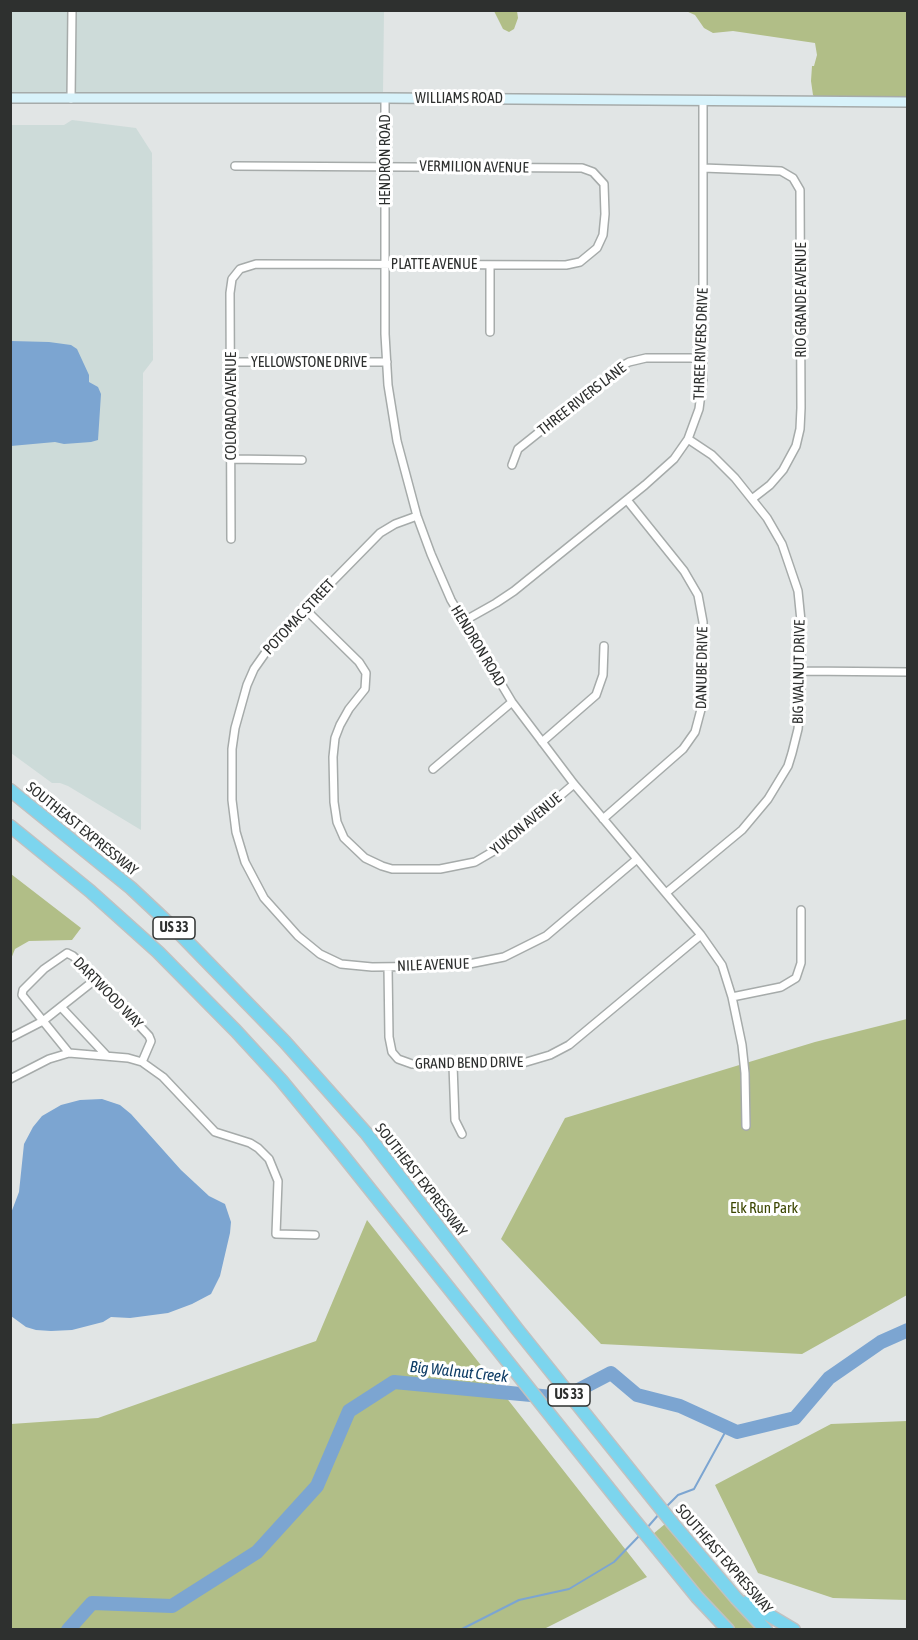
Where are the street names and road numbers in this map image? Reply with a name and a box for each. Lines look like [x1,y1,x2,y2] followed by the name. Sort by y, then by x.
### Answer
[415,89,503,107] street label: WILLIAMS ROAD
[376,114,394,206] street label: HENDRON ROAD
[419,157,529,177] street label: VERMILION AVENUE
[792,242,810,358] street label: RIO GRANDE AVENUE
[391,255,477,273] street label: PLATTE AVENUE
[690,288,712,400] street label: THREE RIVERS DRIVE
[222,352,240,460] street label: COLORADO AVENUE
[251,353,367,371] street label: YELLOWSTONE DRIVE
[534,359,630,439] street label: THREE RIVERS LANE
[259,575,339,659] street label: POTOMAC STREET
[447,602,509,690] street label: HENDRON ROAD
[789,620,809,724] street label: BIG WALNUT DRIVE
[692,627,712,709] street label: DANUBE DRIVE
[22,778,142,880] street label: SOUTHEAST EXPRESSWAY
[487,789,565,859] street label: YUKON AVENUE
[153,917,195,939] road number: US 33
[69,954,147,1032] street label: DARTWOOD WAY
[397,955,469,975] street label: NILE AVENUE
[415,1053,523,1073] street label: GRAND BEND DRIVE
[371,1120,471,1240] street label: SOUTHEAST EXPRESSWAY
[548,1384,590,1406] road number: US 33
[672,1501,776,1617] street label: SOUTHEAST EXPRESSWAY

